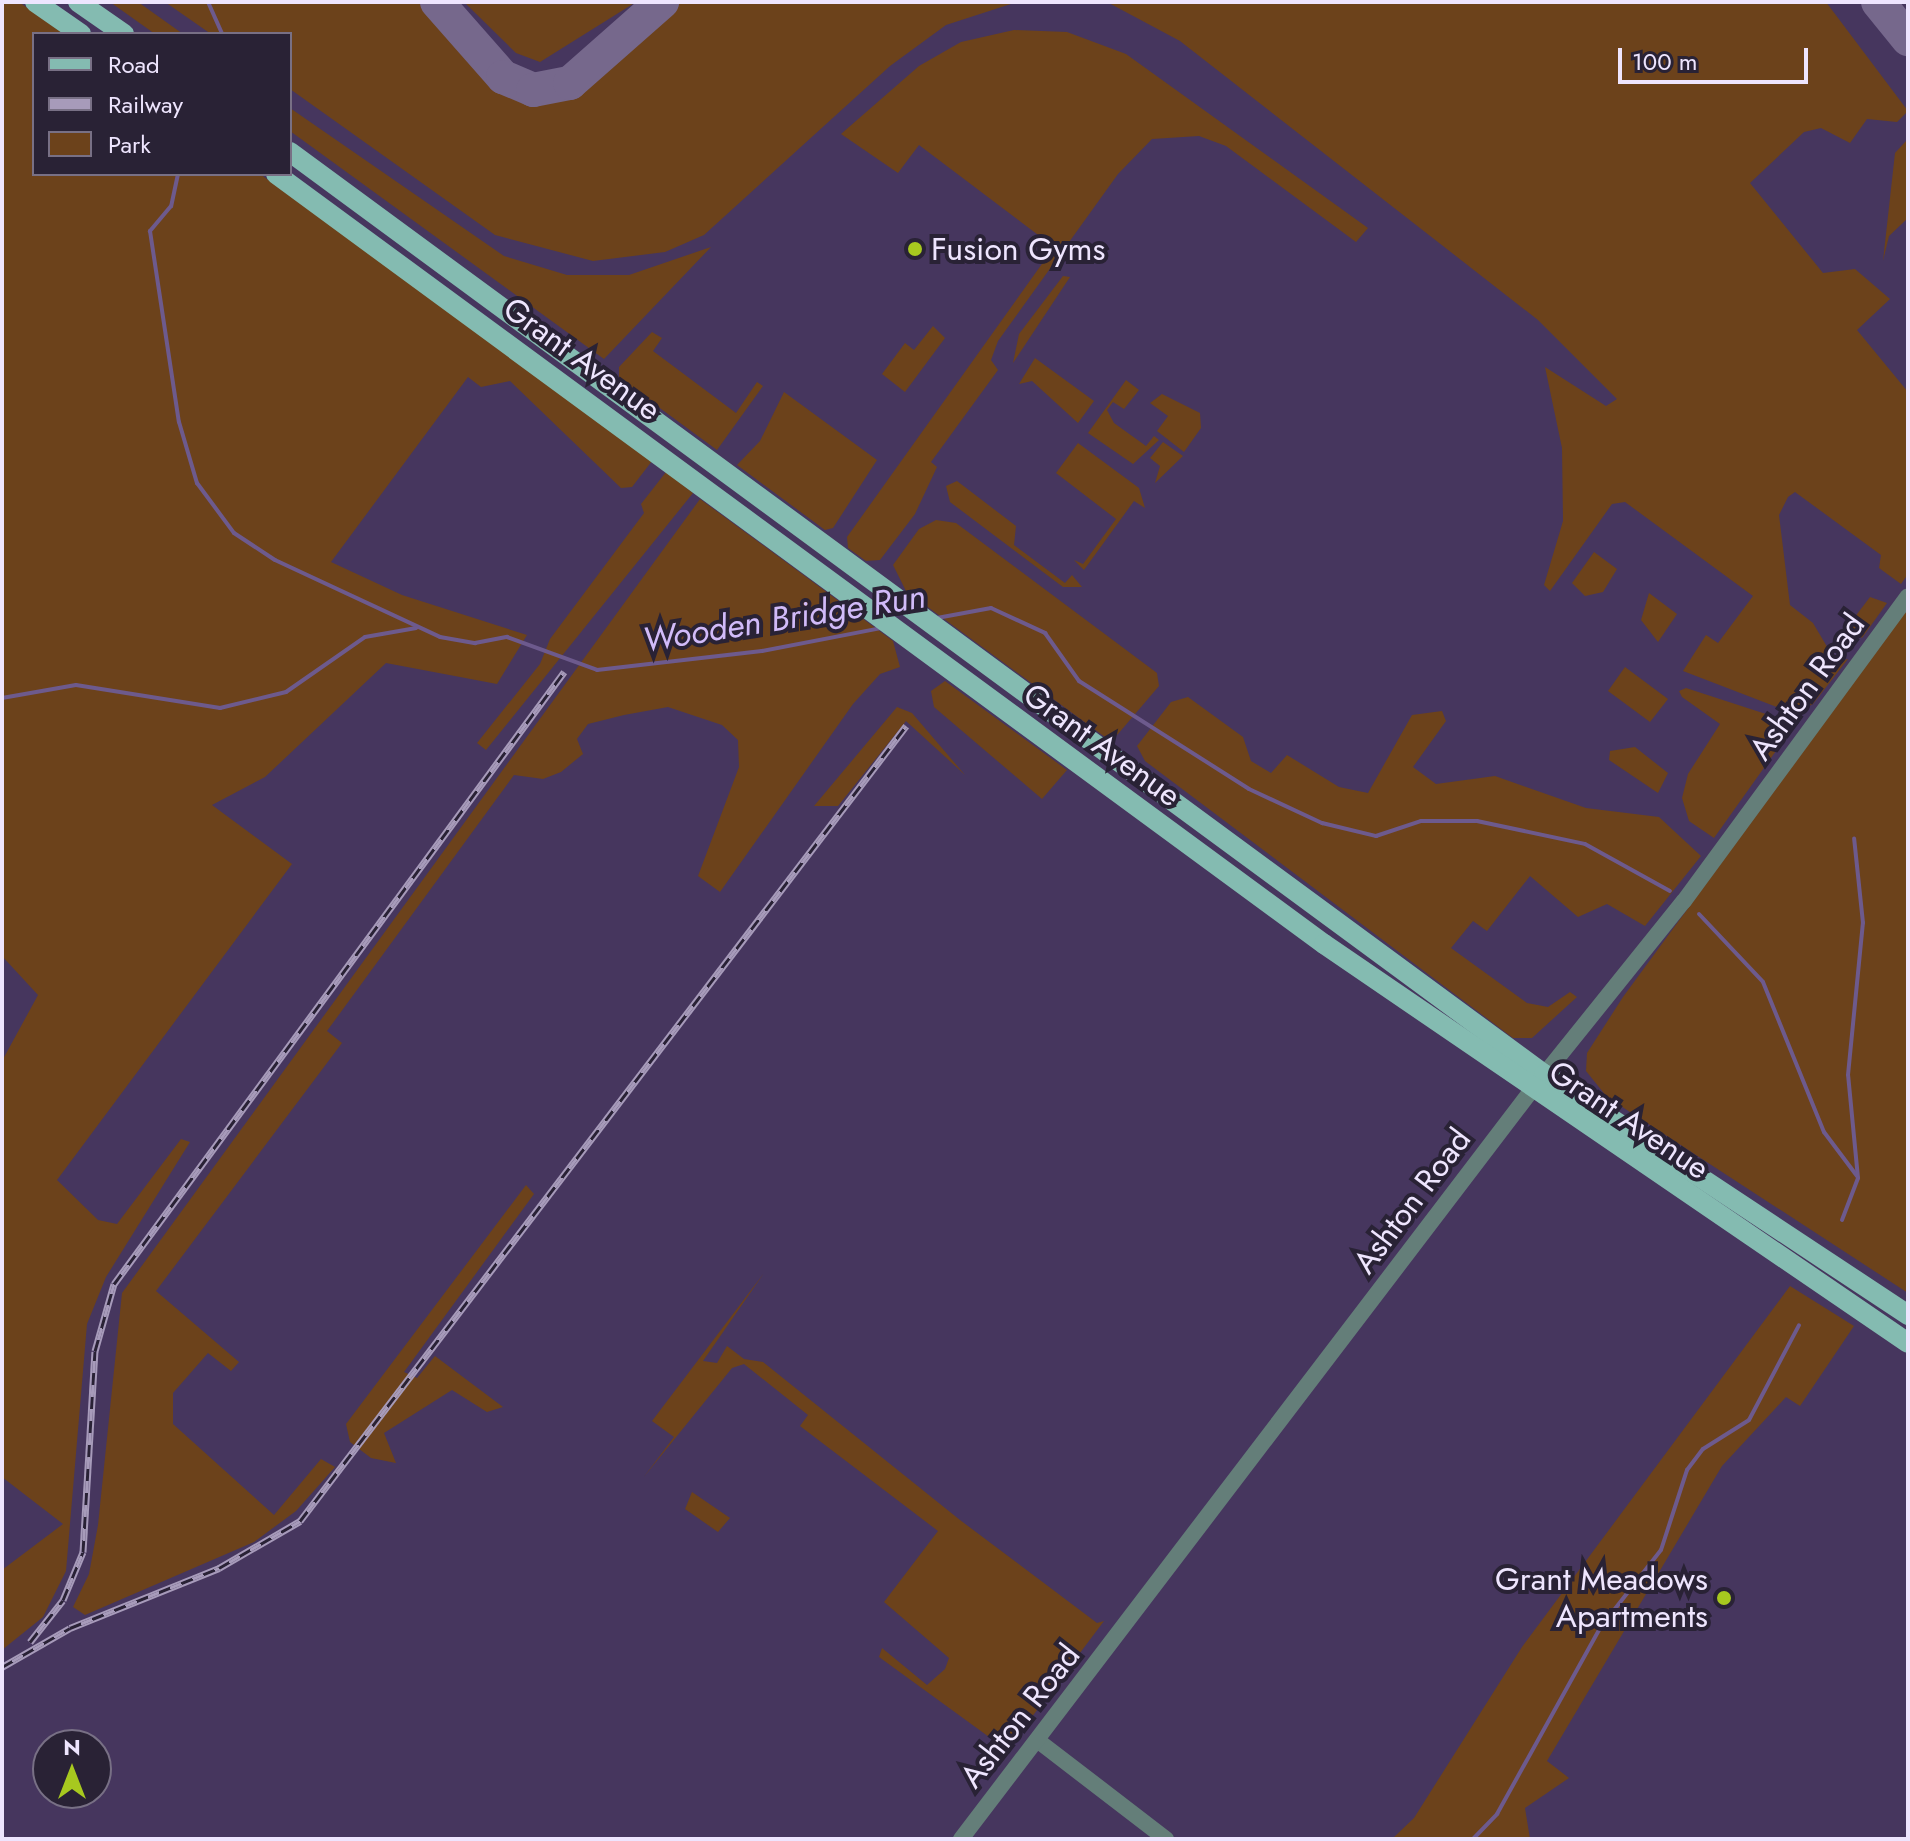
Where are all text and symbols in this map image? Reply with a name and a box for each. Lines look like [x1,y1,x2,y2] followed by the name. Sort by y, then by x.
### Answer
[32,32,292,176] legend
[1622,32,1812,82] scale bar
[1632,44,1698,79] text: 100 m
[108,47,160,82] text: Road
[108,87,183,122] text: Railway
[108,127,151,162] text: Park
[931,230,1105,268] place label: Fusion Gyms
[906,240,924,258] marker: Fusion Gyms
[496,289,668,429] street label: Grant Avenue
[640,576,928,660] water label: Wooden Bridge Run
[1741,606,1873,768] street label: Ashton Road
[1016,675,1188,815] street label: Grant Avenue
[1542,1052,1716,1188] street label: Grant Avenue
[1345,1121,1479,1281] street label: Ashton Road
[1495,1561,1708,1636] place label: Grant Meadows Apartments
[1715,1589,1733,1607] marker: Grant Meadows Apartments
[952,1637,1088,1795] street label: Ashton Road
[32,1729,112,1809] north arrow
[63,1731,81,1763] text: N

